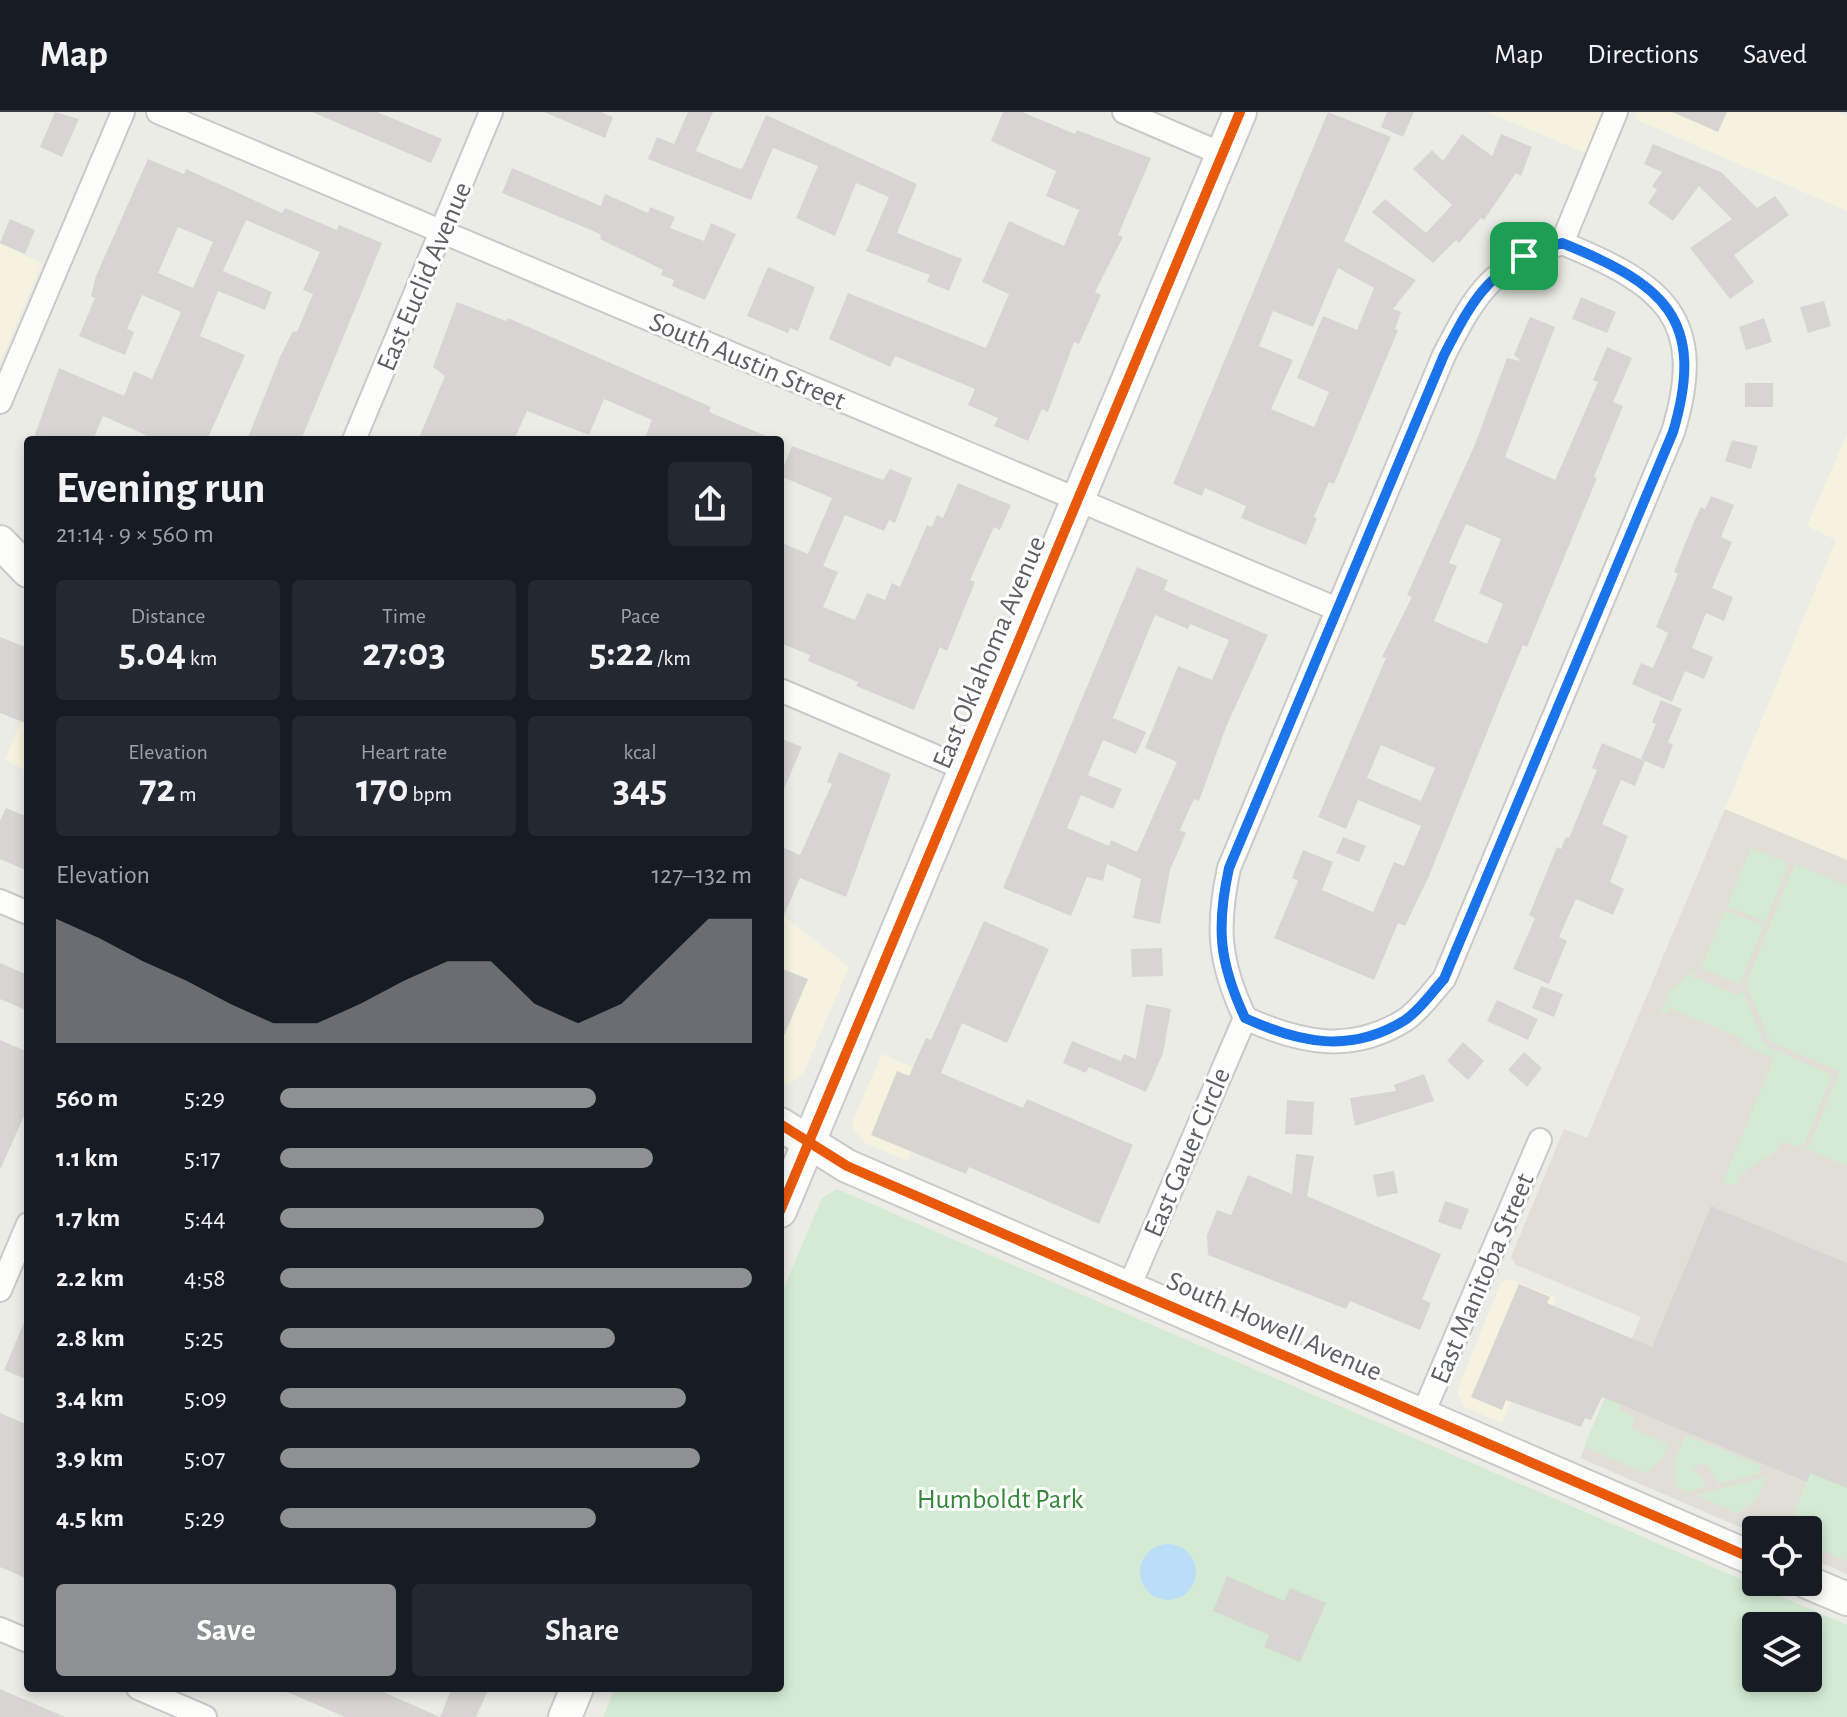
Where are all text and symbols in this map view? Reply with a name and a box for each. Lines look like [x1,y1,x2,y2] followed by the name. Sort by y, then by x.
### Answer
[40,36,108,74] text: Map
[1494,41,1543,69] text: Map
[1587,41,1699,69] text: Directions
[1743,41,1807,69] text: Saved
[372,178,477,375] street label: East Euclid Avenue
[1490,222,1558,290] pin
[1502,234,1546,278] icon: arrive
[645,308,849,416] street label: South Austin Street
[668,462,752,546] button: share
[56,467,265,511] text: Evening run
[56,521,214,547] text: 21:14 · 9 × 560 m
[928,532,1052,773] street label: East Oklahoma Avenue
[131,605,205,627] text: Distance
[382,605,426,627] text: Time
[620,605,660,627] text: Pace
[119,633,186,673] text: 5.04
[362,633,446,673] text: 27:03
[589,633,653,673] text: 5:22
[186,647,217,669] text: km
[653,647,691,669] text: /km
[128,741,208,763] text: Elevation
[361,741,447,763] text: Heart rate
[623,741,657,763] text: kcal
[139,769,175,809] text: 72
[356,769,409,809] text: 170
[613,769,667,809] text: 345
[175,783,197,805] text: m
[409,783,452,805] text: bpm
[56,862,150,888] text: Elevation
[651,862,752,888] text: 127–132 m
[1140,1064,1236,1242] street label: East Gauer Circle
[56,1085,118,1111] text: 560 m
[184,1085,225,1111] text: 5:29
[56,1145,118,1171] text: 1.1 km
[184,1145,221,1171] text: 5:17
[1426,1169,1540,1388] street label: East Manitoba Street
[56,1205,120,1231] text: 1.7 km
[184,1205,226,1231] text: 5:44
[56,1265,124,1291] text: 2.2 km
[184,1265,226,1291] text: 4:58
[1162,1267,1386,1387] street label: South Howell Avenue
[56,1325,125,1351] text: 2.8 km
[184,1325,224,1351] text: 5:25
[56,1385,124,1411] text: 3.4 km
[184,1385,227,1411] text: 5:09
[56,1445,124,1471] text: 3.9 km
[184,1445,225,1471] text: 5:07
[917,1486,1084,1514] park label: Humboldt Park
[56,1505,124,1531] text: 4.5 km
[184,1505,225,1531] text: 5:29
[1742,1516,1822,1692] map controls
[1742,1516,1822,1596] button: locate
[56,1584,396,1676] button: Save
[412,1584,752,1676] button: Share
[1742,1612,1822,1692] button: layers

